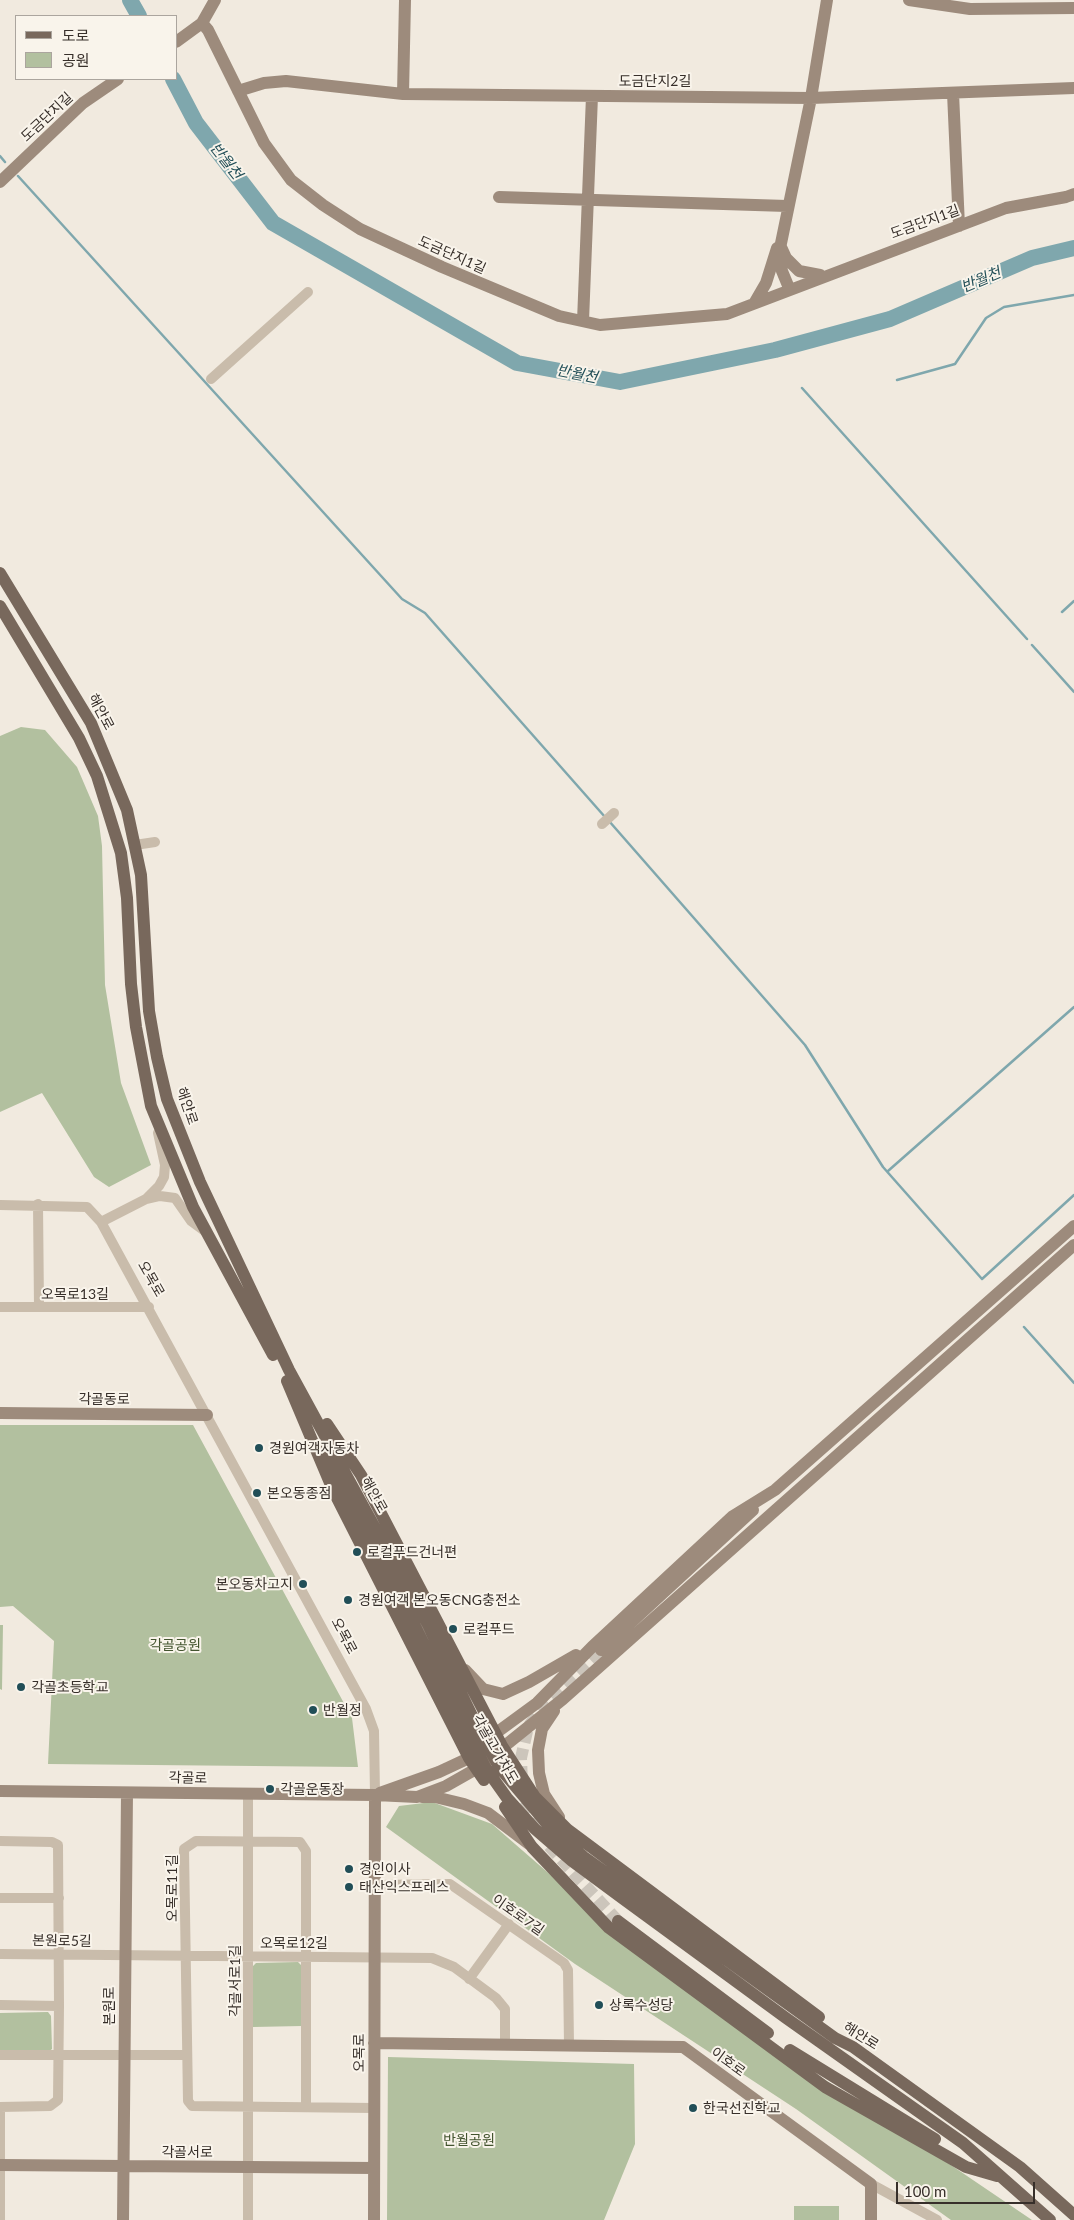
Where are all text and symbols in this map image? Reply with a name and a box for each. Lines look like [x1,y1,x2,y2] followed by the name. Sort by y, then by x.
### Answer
[15,15,178,80] legend
[62,26,90,44] text: 도로
[62,51,90,69] text: 공원
[619,73,691,89] street label: 도금단지2길
[18,89,76,145] street label: 도금단지길
[206,139,246,183] water label: 반월천
[888,202,962,242] street label: 도금단지1길
[415,233,489,277] street label: 도금단지1길
[958,264,1004,296] water label: 반월천
[555,361,599,387] water label: 반월천
[85,691,117,733] street label: 해안로
[173,1085,201,1127] street label: 해안로
[134,1258,168,1300] street label: 오목로
[41,1286,109,1302] street label: 오목로13길
[78,1391,130,1407] street label: 각골동로
[269,1440,359,1456] place label: 경원여객자동차
[253,1442,265,1454] marker: 경원여객자동차
[357,1474,391,1516] street label: 해안로
[267,1485,331,1501] place label: 본오동종점
[251,1487,263,1499] marker: 본오동종점
[367,1544,457,1560] place label: 로컬푸드건너편
[351,1546,363,1558] marker: 로컬푸드건너편
[216,1576,293,1592] place label: 본오동차고지
[297,1578,309,1590] marker: 본오동차고지
[358,1592,521,1608] place label: 경원여객 본오동CNG충전소
[342,1594,354,1606] marker: 경원여객 본오동CNG충전소
[328,1615,360,1657] street label: 오목로
[463,1621,515,1637] place label: 로컬푸드
[447,1623,459,1635] marker: 로컬푸드
[149,1637,201,1653] park label: 각골공원
[31,1679,108,1695] place label: 각골초등학교
[15,1681,27,1693] marker: 각골초등학교
[323,1702,362,1718] place label: 반월정
[307,1704,319,1716] marker: 반월정
[468,1711,522,1787] street label: 각골고가차도
[169,1769,207,1787] street label: 각골로
[280,1781,344,1797] place label: 각골운동장
[264,1783,276,1795] marker: 각골운동장
[164,1854,180,1922] street label: 오목로11길
[359,1861,411,1877] place label: 경인이사
[343,1863,355,1875] marker: 경인이사
[359,1879,449,1895] place label: 태산익스프레스
[343,1881,355,1893] marker: 태산익스프레스
[489,1891,547,1939] street label: 이호로7길
[32,1932,92,1950] street label: 본원로5길
[260,1935,328,1951] street label: 오목로12길
[227,1945,243,2017] street label: 각골서로1길
[101,1987,117,2025] street label: 본원로
[609,1997,673,2013] place label: 상록수성당
[593,1999,605,2011] marker: 상록수성당
[840,2019,882,2053] street label: 해안로
[351,2034,367,2072] street label: 오목로
[707,2044,749,2080] street label: 이호로
[703,2100,780,2116] place label: 한국선진학교
[687,2102,699,2114] marker: 한국선진학교
[443,2132,495,2148] park label: 반월공원
[161,2144,213,2160] street label: 각골서로
[899,2172,1038,2204] scale bar
[904,2182,946,2200] text: 100 m

